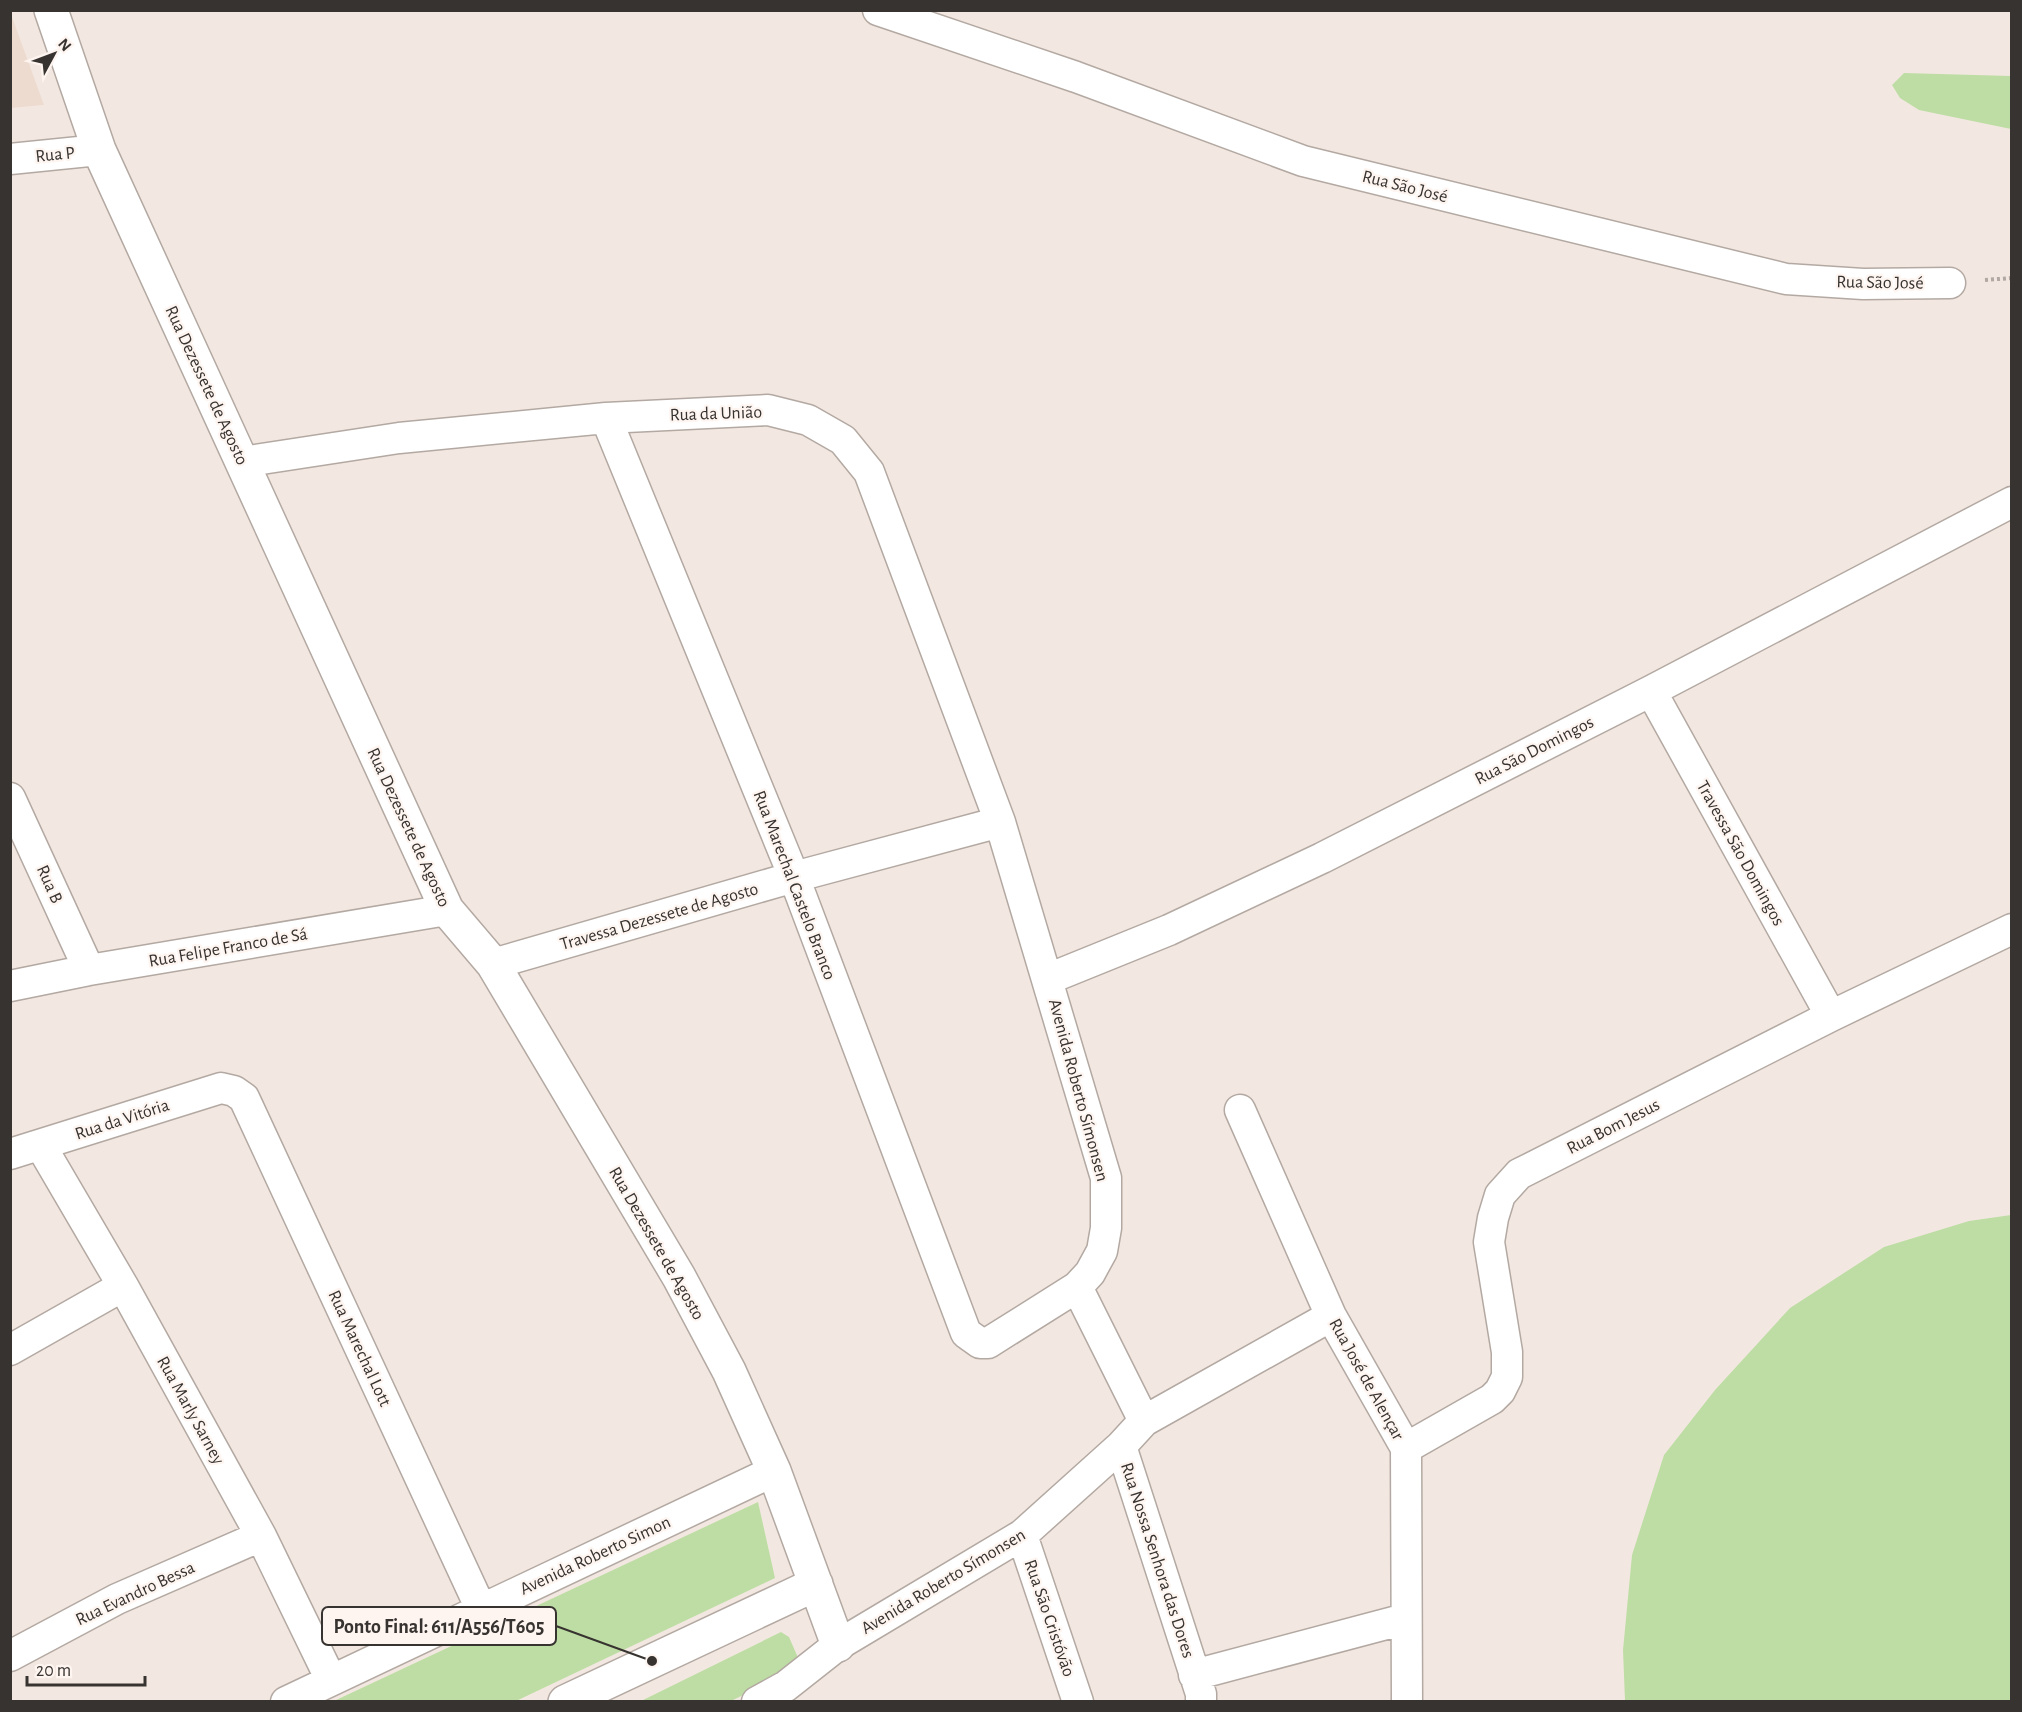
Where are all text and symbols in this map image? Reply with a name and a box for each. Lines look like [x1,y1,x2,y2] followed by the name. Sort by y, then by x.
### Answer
[24,24,84,84] north arrow
[55,35,74,54] text: N
[35,144,76,166] street label: Rua P
[1360,168,1449,206] street label: Rua São José
[1836,273,1924,293] street label: Rua São José
[161,303,251,468] street label: Rua Dezessete de Agosto
[670,403,763,425] street label: Rua da União
[1472,713,1597,789] street label: Rua São Domingos
[363,745,453,910] street label: Rua Dezessete de Agosto
[1693,778,1787,929] street label: Travessa São Domingos
[750,788,839,983] street label: Rua Marechal Castelo Branco
[33,863,65,906] street label: Rua B
[558,880,760,954] street label: Travessa Dezessete de Agosto
[147,925,309,971] street label: Rua Felipe Franco de Sá
[1045,997,1111,1184] street label: Avenida Roberto Símonsen
[73,1096,172,1144] street label: Rua da Vitória
[1564,1096,1663,1158] street label: Rua Bom Jesus
[605,1164,707,1323] street label: Rua Dezessete de Agosto
[324,1288,394,1410] street label: Rua Marechal Lott
[1325,1316,1407,1443] street label: Rua José de Alençar
[153,1353,227,1468] street label: Rua Marly Sarney
[1117,1460,1197,1660] street label: Rua Nossa Senhora das Dores
[517,1513,674,1599] street label: Avenida Roberto Simon
[858,1526,1029,1638] street label: Avenida Roberto Símonsen
[1021,1557,1078,1679] street label: Rua São Cristóvão
[73,1558,198,1629] street label: Rua Evandro Bessa
[322,1607,556,1645] callout: Ponto Final: 611/A556/T605
[334,1617,544,1637] text: Ponto Final: 611/A556/T605
[27,1649,146,1687] scale bar
[36,1662,71,1680] text: 20 m

